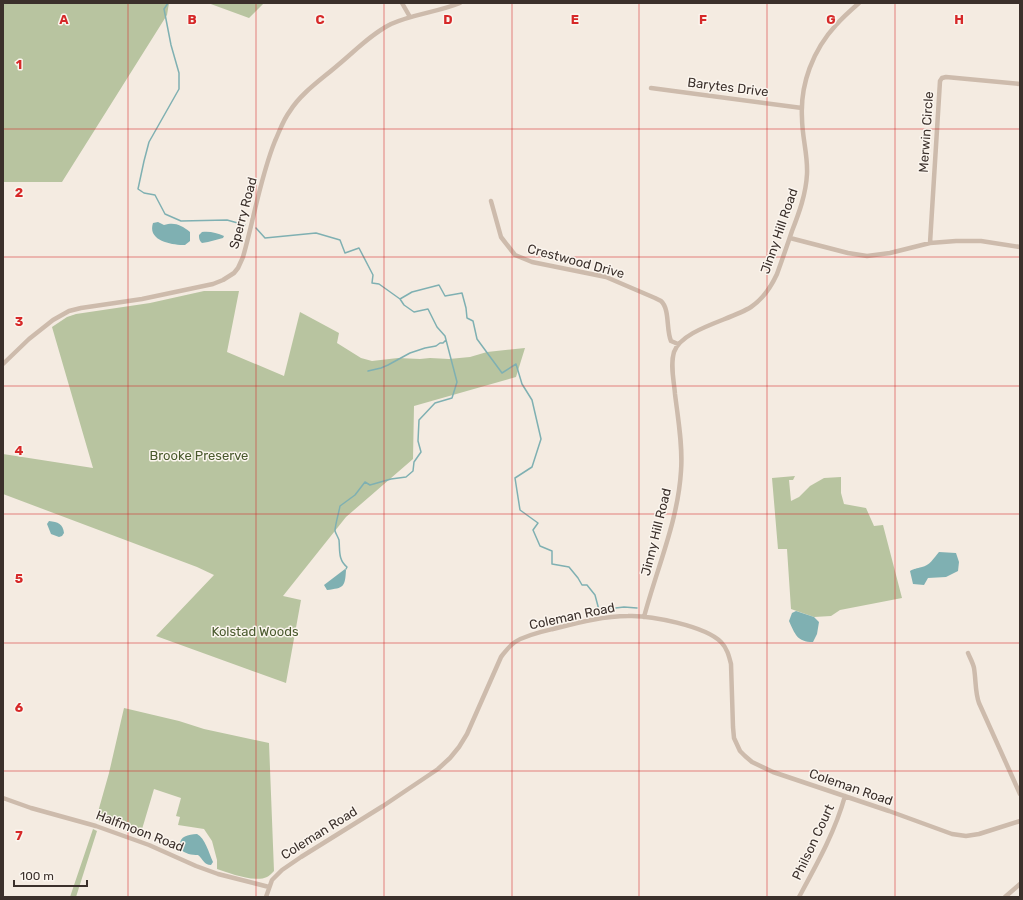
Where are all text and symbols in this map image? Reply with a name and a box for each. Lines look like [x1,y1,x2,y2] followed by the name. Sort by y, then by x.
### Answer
[59,12,69,27] text: A
[187,12,197,27] text: B
[315,12,325,27] text: C
[443,12,453,27] text: D
[571,12,579,27] text: E
[699,12,707,27] text: F
[826,12,836,27] text: G
[954,12,964,27] text: H
[16,57,22,72] text: 1
[687,75,769,99] street label: Barytes Drive
[916,91,936,173] street label: Merwin Circle
[226,175,260,251] street label: Sperry Road
[15,185,23,200] text: 2
[757,186,801,276] street label: Jinny Hill Road
[526,241,626,281] street label: Crestwood Drive
[15,314,24,329] text: 3
[15,443,24,458] text: 4
[150,448,248,463] park label: Brooke Preserve
[638,487,674,577] street label: Jinny Hill Road
[15,571,23,586] text: 5
[528,600,616,632] street label: Coleman Road
[211,624,299,639] park label: Kolstad Woods
[15,700,24,715] text: 6
[807,766,895,808] street label: Coleman Road
[789,802,837,882] street label: Philson Court
[278,804,360,862] street label: Coleman Road
[94,807,186,855] street label: Halfmoon Road
[15,828,23,843] text: 7
[14,862,87,888] scale bar
[20,869,54,883] text: 100 m

